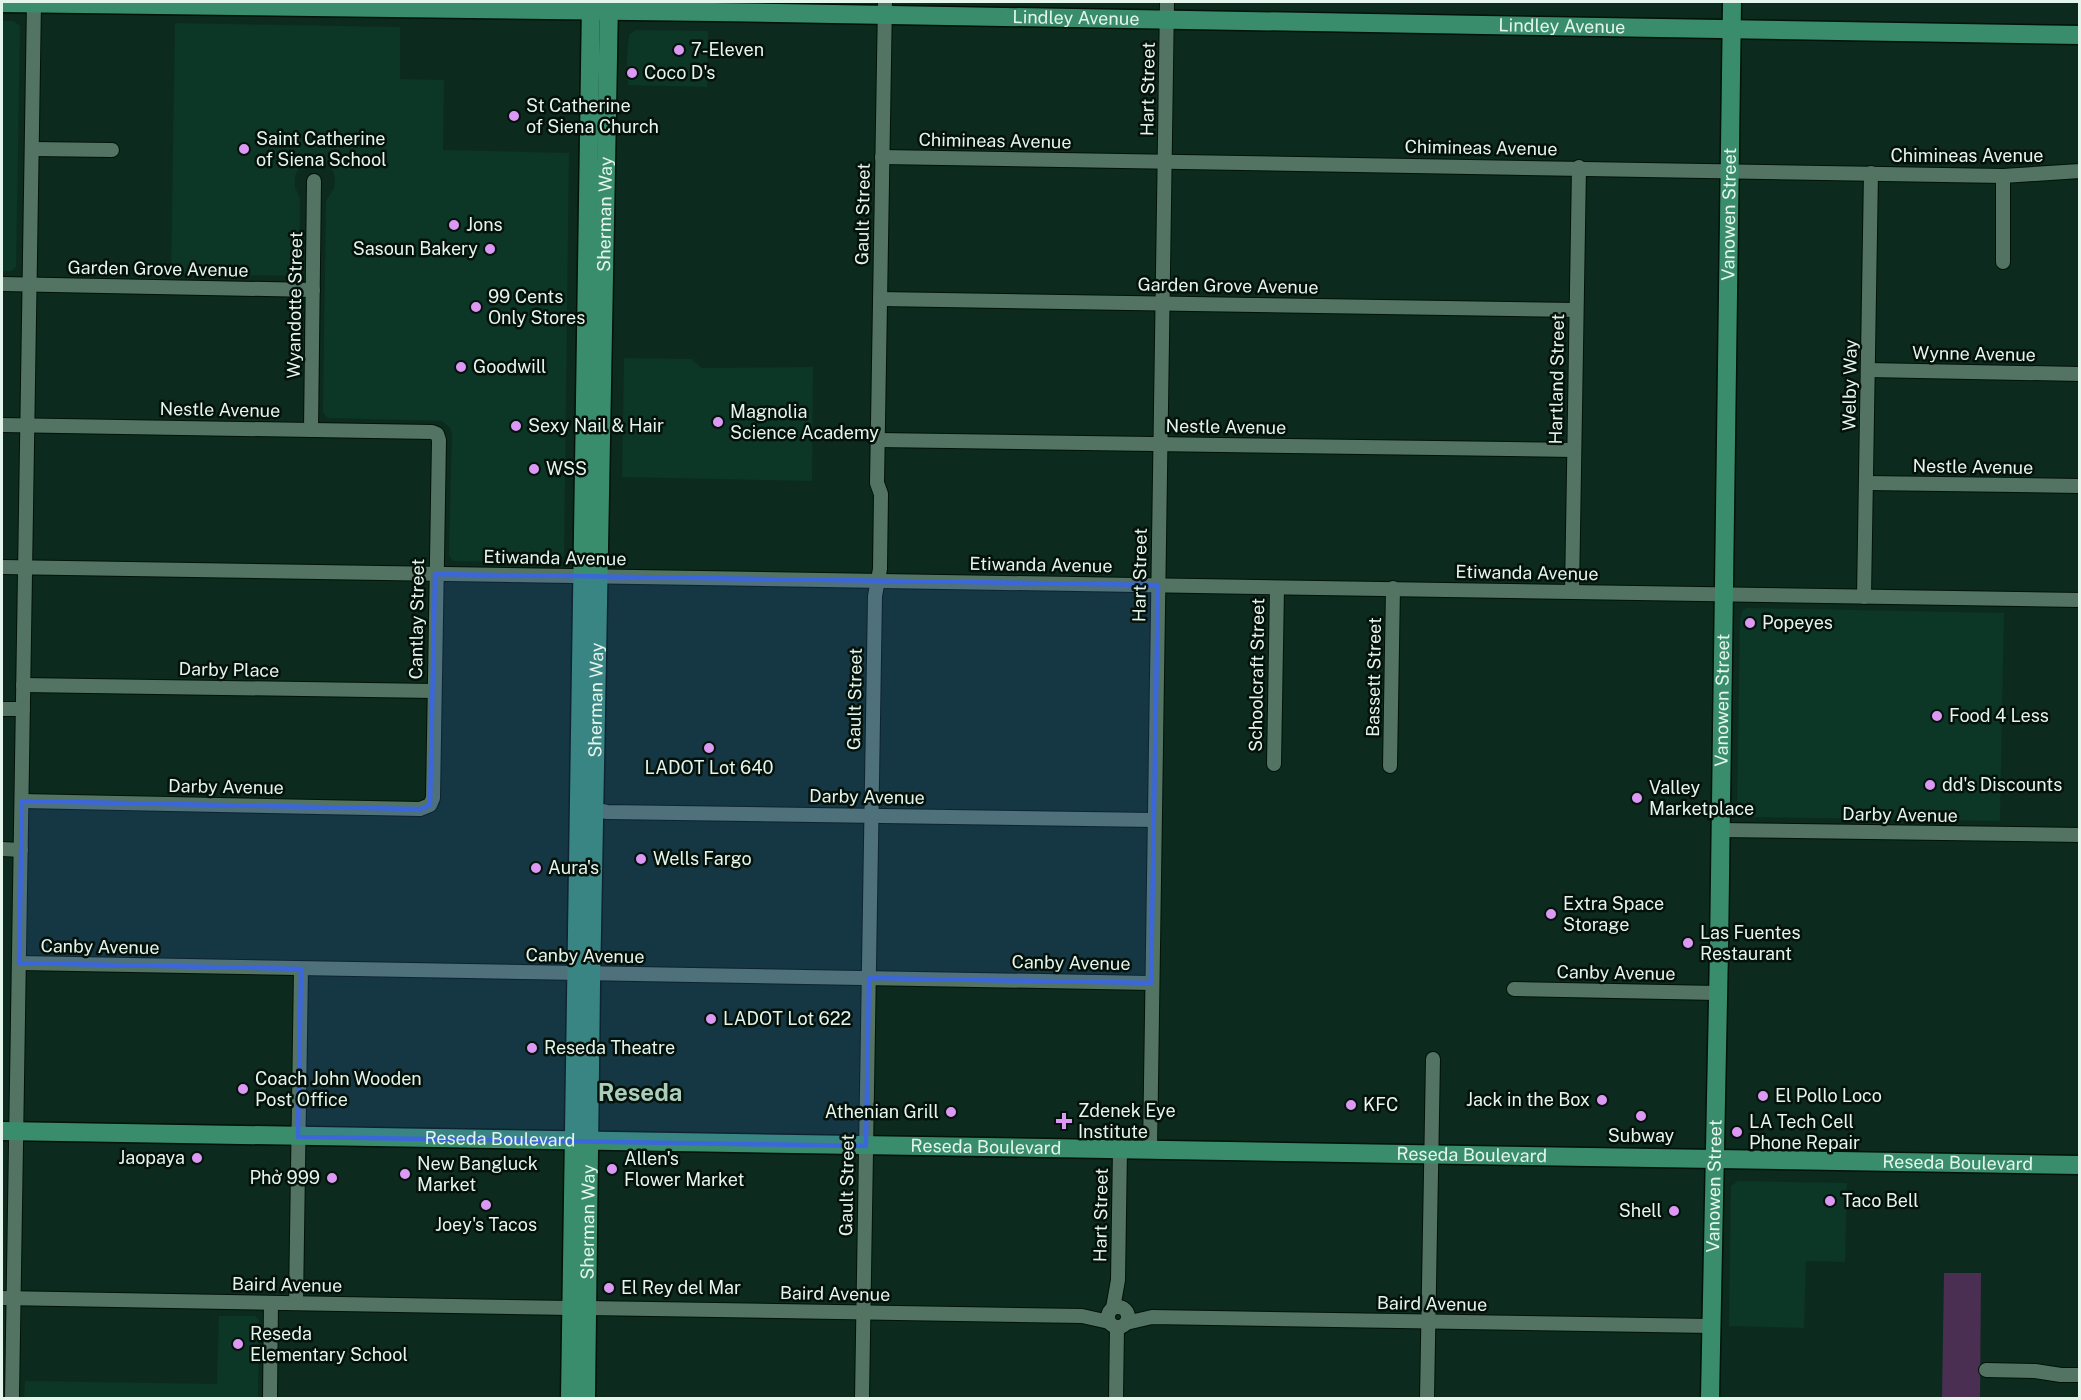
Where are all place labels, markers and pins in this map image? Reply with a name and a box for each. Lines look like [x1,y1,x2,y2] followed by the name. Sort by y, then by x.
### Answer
[691,39,764,60] place label: 7-Eleven
[672,43,686,57] marker: 7-Eleven
[644,62,715,83] place label: Coco D's
[625,66,639,80] marker: Coco D's
[526,95,659,137] place label: St Catherine of Siena Church
[507,109,521,123] marker: St Catherine of Siena Church
[256,128,387,170] place label: Saint Catherine of Siena School
[237,142,251,156] marker: Saint Catherine of Siena School
[466,214,503,235] place label: Jons
[447,218,461,232] marker: Jons
[353,238,478,259] place label: Sasoun Bakery
[483,242,497,256] marker: Sasoun Bakery
[488,286,585,328] place label: 99 Cents Only Stores
[469,300,483,314] marker: 99 Cents Only Stores
[473,356,547,377] place label: Goodwill
[454,360,468,374] marker: Goodwill
[730,401,879,443] place label: Magnolia Science Academy
[528,415,664,436] place label: Sexy Nail & Hair
[711,415,725,429] marker: Magnolia Science Academy
[509,419,523,433] marker: Sexy Nail & Hair
[546,458,587,479] place label: WSS
[527,462,541,476] marker: WSS
[1762,612,1833,633] place label: Popeyes
[1743,616,1757,630] marker: Popeyes
[1949,705,2049,726] place label: Food 4 Less
[1930,709,1944,723] marker: Food 4 Less
[702,741,716,755] marker: LADOT Lot 640
[644,757,774,778] place label: LADOT Lot 640
[1942,774,2062,795] place label: dd's Discounts
[1649,777,1754,819] place label: Valley Marketplace
[1923,778,1937,792] marker: dd's Discounts
[1630,791,1644,805] marker: Valley Marketplace
[653,848,752,869] place label: Wells Fargo
[634,852,648,866] marker: Wells Fargo
[548,857,599,878] place label: Aura's
[529,861,543,875] marker: Aura's
[1563,893,1664,935] place label: Extra Space Storage
[1544,907,1558,921] marker: Extra Space Storage
[1700,922,1801,964] place label: Las Fuentes Restaurant
[1681,936,1695,950] marker: Las Fuentes Restaurant
[723,1008,851,1029] place label: LADOT Lot 622
[704,1012,718,1026] marker: LADOT Lot 622
[544,1037,675,1058] place label: Reseda Theatre
[525,1041,539,1055] marker: Reseda Theatre
[255,1068,422,1110] place label: Coach John Wooden Post Office
[236,1082,250,1096] marker: Coach John Wooden Post Office
[1775,1085,1882,1106] place label: El Pollo Loco
[1466,1089,1590,1110] place label: Jack in the Box
[1756,1089,1770,1103] marker: El Pollo Loco
[1595,1093,1609,1107] marker: Jack in the Box
[1363,1094,1398,1115] place label: KFC
[1344,1098,1358,1112] marker: KFC
[1078,1100,1176,1142] place label: Zdenek Eye Institute
[825,1101,939,1122] place label: Athenian Grill
[944,1105,958,1119] marker: Athenian Grill
[1634,1109,1648,1123] marker: Subway
[1749,1111,1860,1153] place label: LA Tech Cell Phone Repair
[1055,1112,1073,1130] marker: Zdenek Eye Institute
[1608,1125,1675,1146] place label: Subway
[1730,1125,1744,1139] marker: LA Tech Cell Phone Repair
[118,1147,185,1168] place label: Jaopaya
[624,1148,745,1190] place label: Allen's Flower Market
[190,1151,204,1165] marker: Jaopaya
[417,1153,538,1195] place label: New Bangluck Market
[605,1162,619,1176] marker: Allen's Flower Market
[249,1167,320,1188] place label: Phở 999
[398,1167,412,1181] marker: New Bangluck Market
[325,1171,339,1185] marker: Phở 999
[1842,1190,1919,1211] place label: Taco Bell
[1823,1194,1837,1208] marker: Taco Bell
[479,1198,493,1212] marker: Joey's Tacos
[1619,1200,1662,1221] place label: Shell
[1667,1204,1681,1218] marker: Shell
[435,1214,537,1235] place label: Joey's Tacos
[621,1277,741,1298] place label: El Rey del Mar
[602,1281,616,1295] marker: El Rey del Mar
[250,1323,408,1365] place label: Reseda Elementary School
[231,1337,245,1351] marker: Reseda Elementary School

